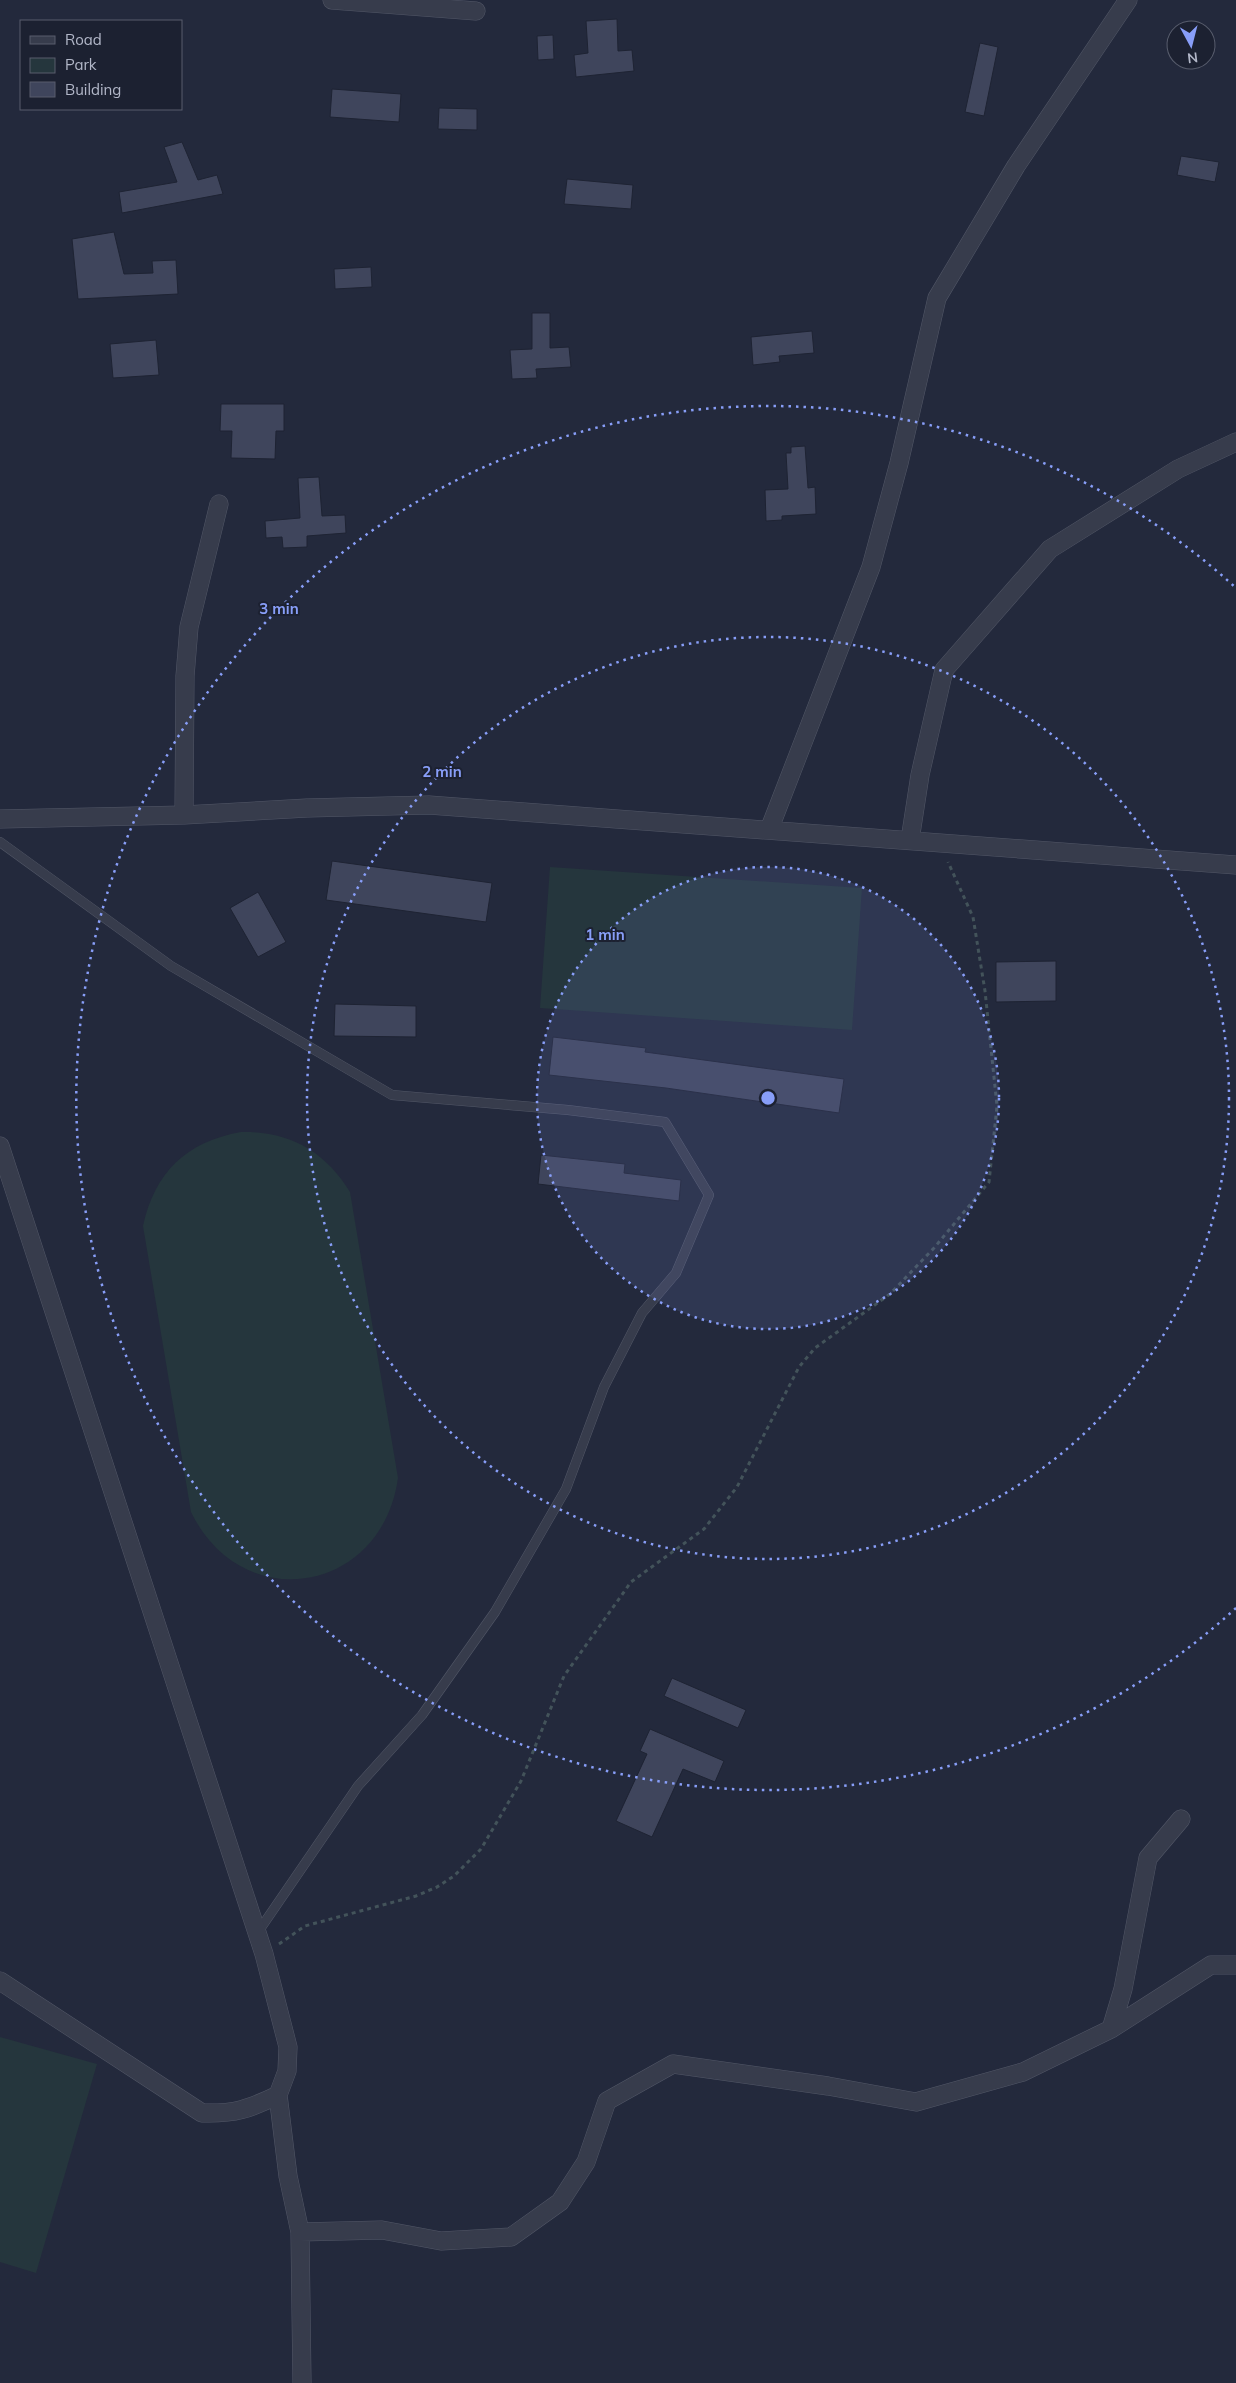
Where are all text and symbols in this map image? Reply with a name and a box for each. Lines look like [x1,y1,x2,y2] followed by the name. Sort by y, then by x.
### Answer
[20,20,182,110] legend
[1166,20,1216,70] north arrow
[65,30,102,49] text: Road
[1186,48,1199,67] text: N
[65,55,97,74] text: Park
[65,80,121,99] text: Building
[259,599,299,618] text: 3 min
[422,762,462,781] text: 2 min
[585,925,625,944] text: 1 min
[759,1089,777,1107] centre of rings

